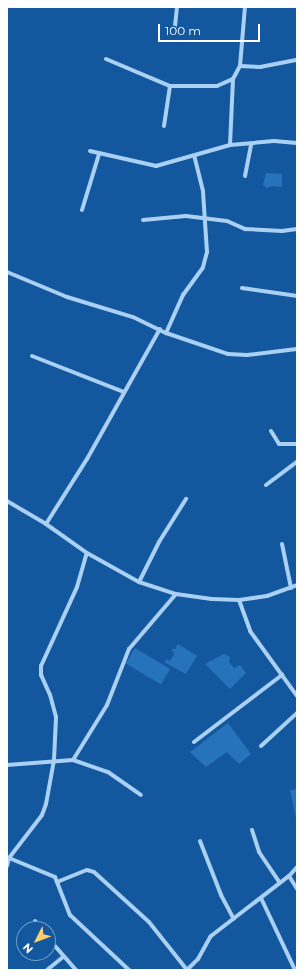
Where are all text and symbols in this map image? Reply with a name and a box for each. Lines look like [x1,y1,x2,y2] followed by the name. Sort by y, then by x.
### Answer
[160,16,262,42] scale bar
[165,23,201,38] text: 100 m
[16,921,56,961] north arrow
[20,940,36,956] text: N

